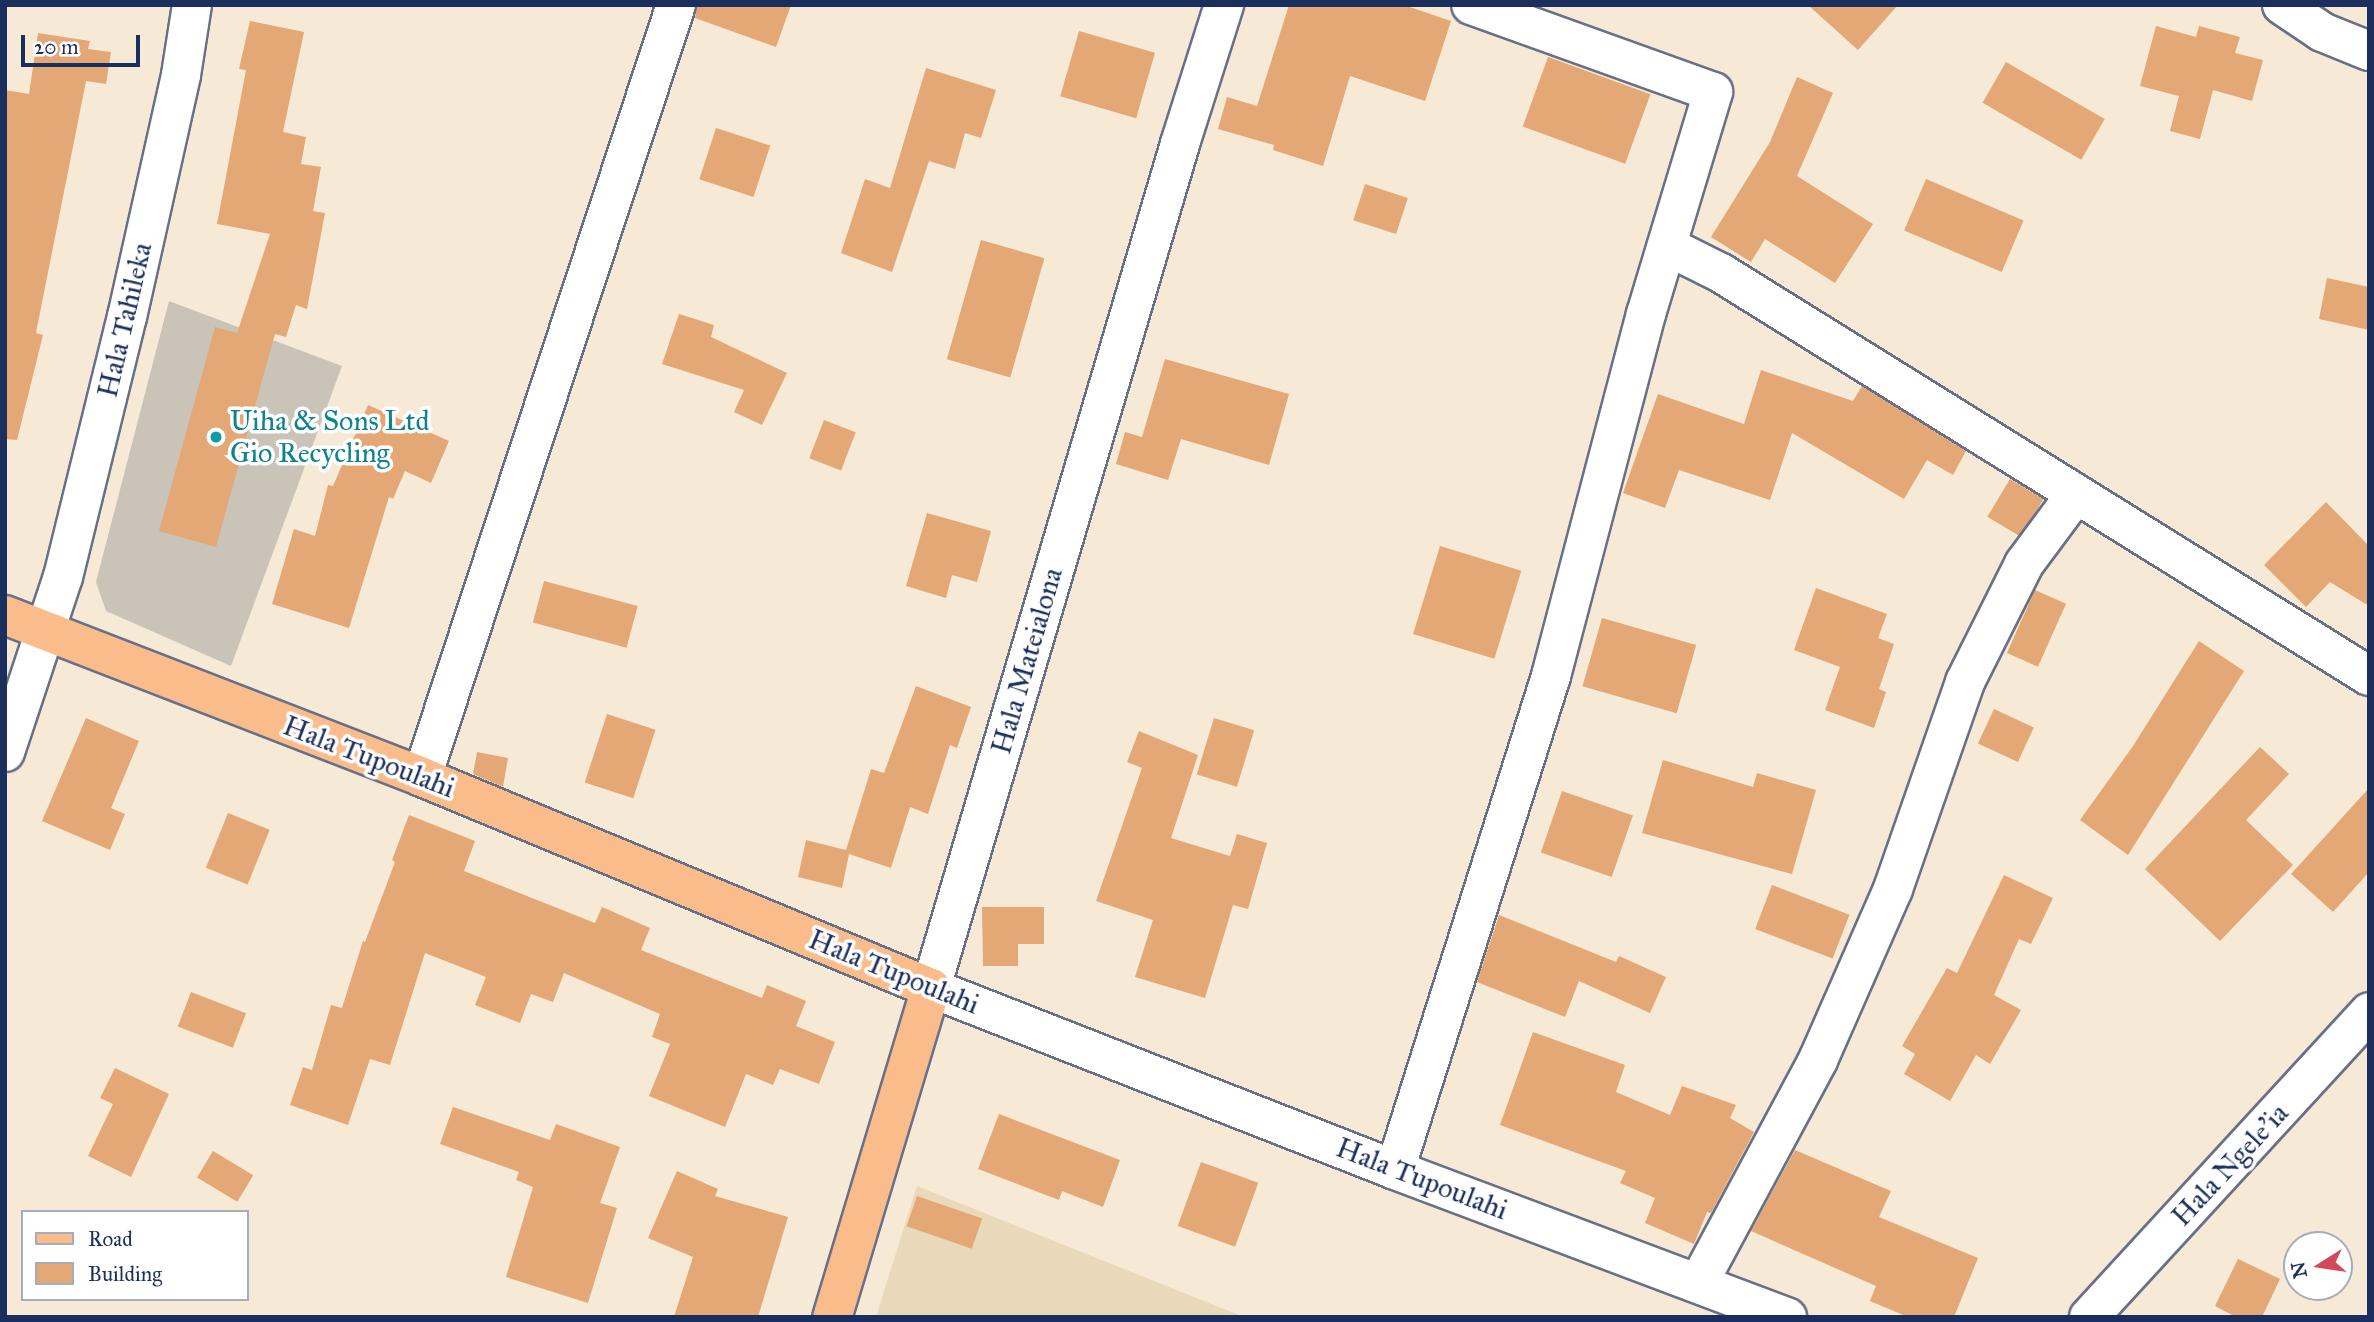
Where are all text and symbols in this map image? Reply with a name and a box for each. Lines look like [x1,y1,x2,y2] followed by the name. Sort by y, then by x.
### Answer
[24,21,144,65] scale bar
[34,34,79,60] text: 20 m
[91,239,159,401] street label: Hala Tahileka
[230,404,429,470] place label: Uiha & Sons Ltd Gio Recycling
[208,429,224,445] marker: Uiha & Sons Ltd Gio Recycling
[984,564,1070,758] street label: Hala Mateialona
[278,709,460,805] street label: Hala Tupoulahi
[804,923,984,1021] street label: Hala Tupoulahi
[2165,1097,2295,1233] street label: Hala Ngele'ia
[1331,1131,1513,1227] street label: Hala Tupoulahi
[21,1210,248,1301] legend
[88,1226,133,1252] text: Road
[2283,1231,2353,1301] north arrow
[2286,1260,2312,1280] text: N
[88,1261,162,1287] text: Building

